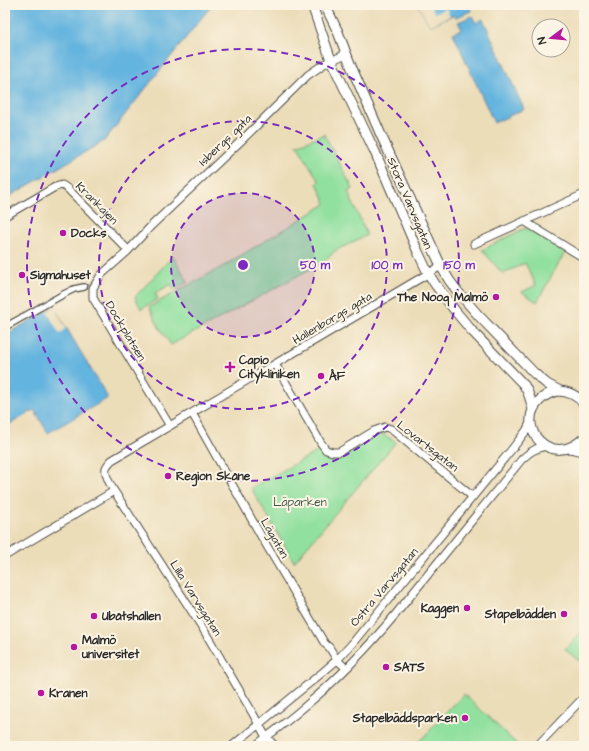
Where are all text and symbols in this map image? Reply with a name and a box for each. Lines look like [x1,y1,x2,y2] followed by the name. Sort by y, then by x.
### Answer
[531,18,571,58] north arrow
[534,35,550,46] text: N
[195,111,256,171] street label: Isbergs gata
[382,154,437,252] street label: Stora Varvsgatan
[72,178,122,228] street label: Krankajen
[71,225,107,242] place label: Docks
[58,228,68,238] marker: Docks
[300,257,331,274] text: 50 m
[372,257,403,274] text: 100 m
[443,257,476,274] text: 150 m
[236,258,250,272] centre of rings
[29,267,91,286] place label: Sigmahuset
[17,270,27,280] marker: Sigmahuset
[289,288,376,350] street label: Hallenborgs gata
[396,289,488,307] place label: The Nooq Malmö
[491,292,501,302] marker: The Nooq Malmö
[101,298,150,365] street label: Dockplatsen
[239,352,300,384] place label: Capio Citykliniken
[224,361,236,373] marker: Capio Citykliniken
[329,368,346,385] place label: ÅF
[316,371,326,381] marker: ÅF
[393,417,462,477] street label: Lovartsgatan
[176,468,251,487] place label: Region Skåne
[163,471,173,481] marker: Region Skåne
[273,494,327,511] park label: Läparken
[255,515,293,562] street label: Lägatan
[346,544,423,631] street label: Östra Varvsgatan
[165,557,226,640] street label: Lilla Varvsgatan
[421,600,459,619] place label: Kaggen
[462,603,472,613] marker: Kaggen
[484,606,556,624] place label: Stapelbädden
[101,608,161,625] place label: Ubåtshallen
[559,609,569,619] marker: Stapelbädden
[89,611,99,621] marker: Ubåtshallen
[81,632,139,663] place label: Malmö universitet
[69,642,79,652] marker: Malmö universitet
[393,659,425,676] place label: SATS
[381,662,391,672] marker: SATS
[49,685,87,702] place label: Kranen
[36,688,46,698] marker: Kranen
[352,710,457,728] place label: Stapelbäddsparken
[460,713,470,723] marker: Stapelbäddsparken

